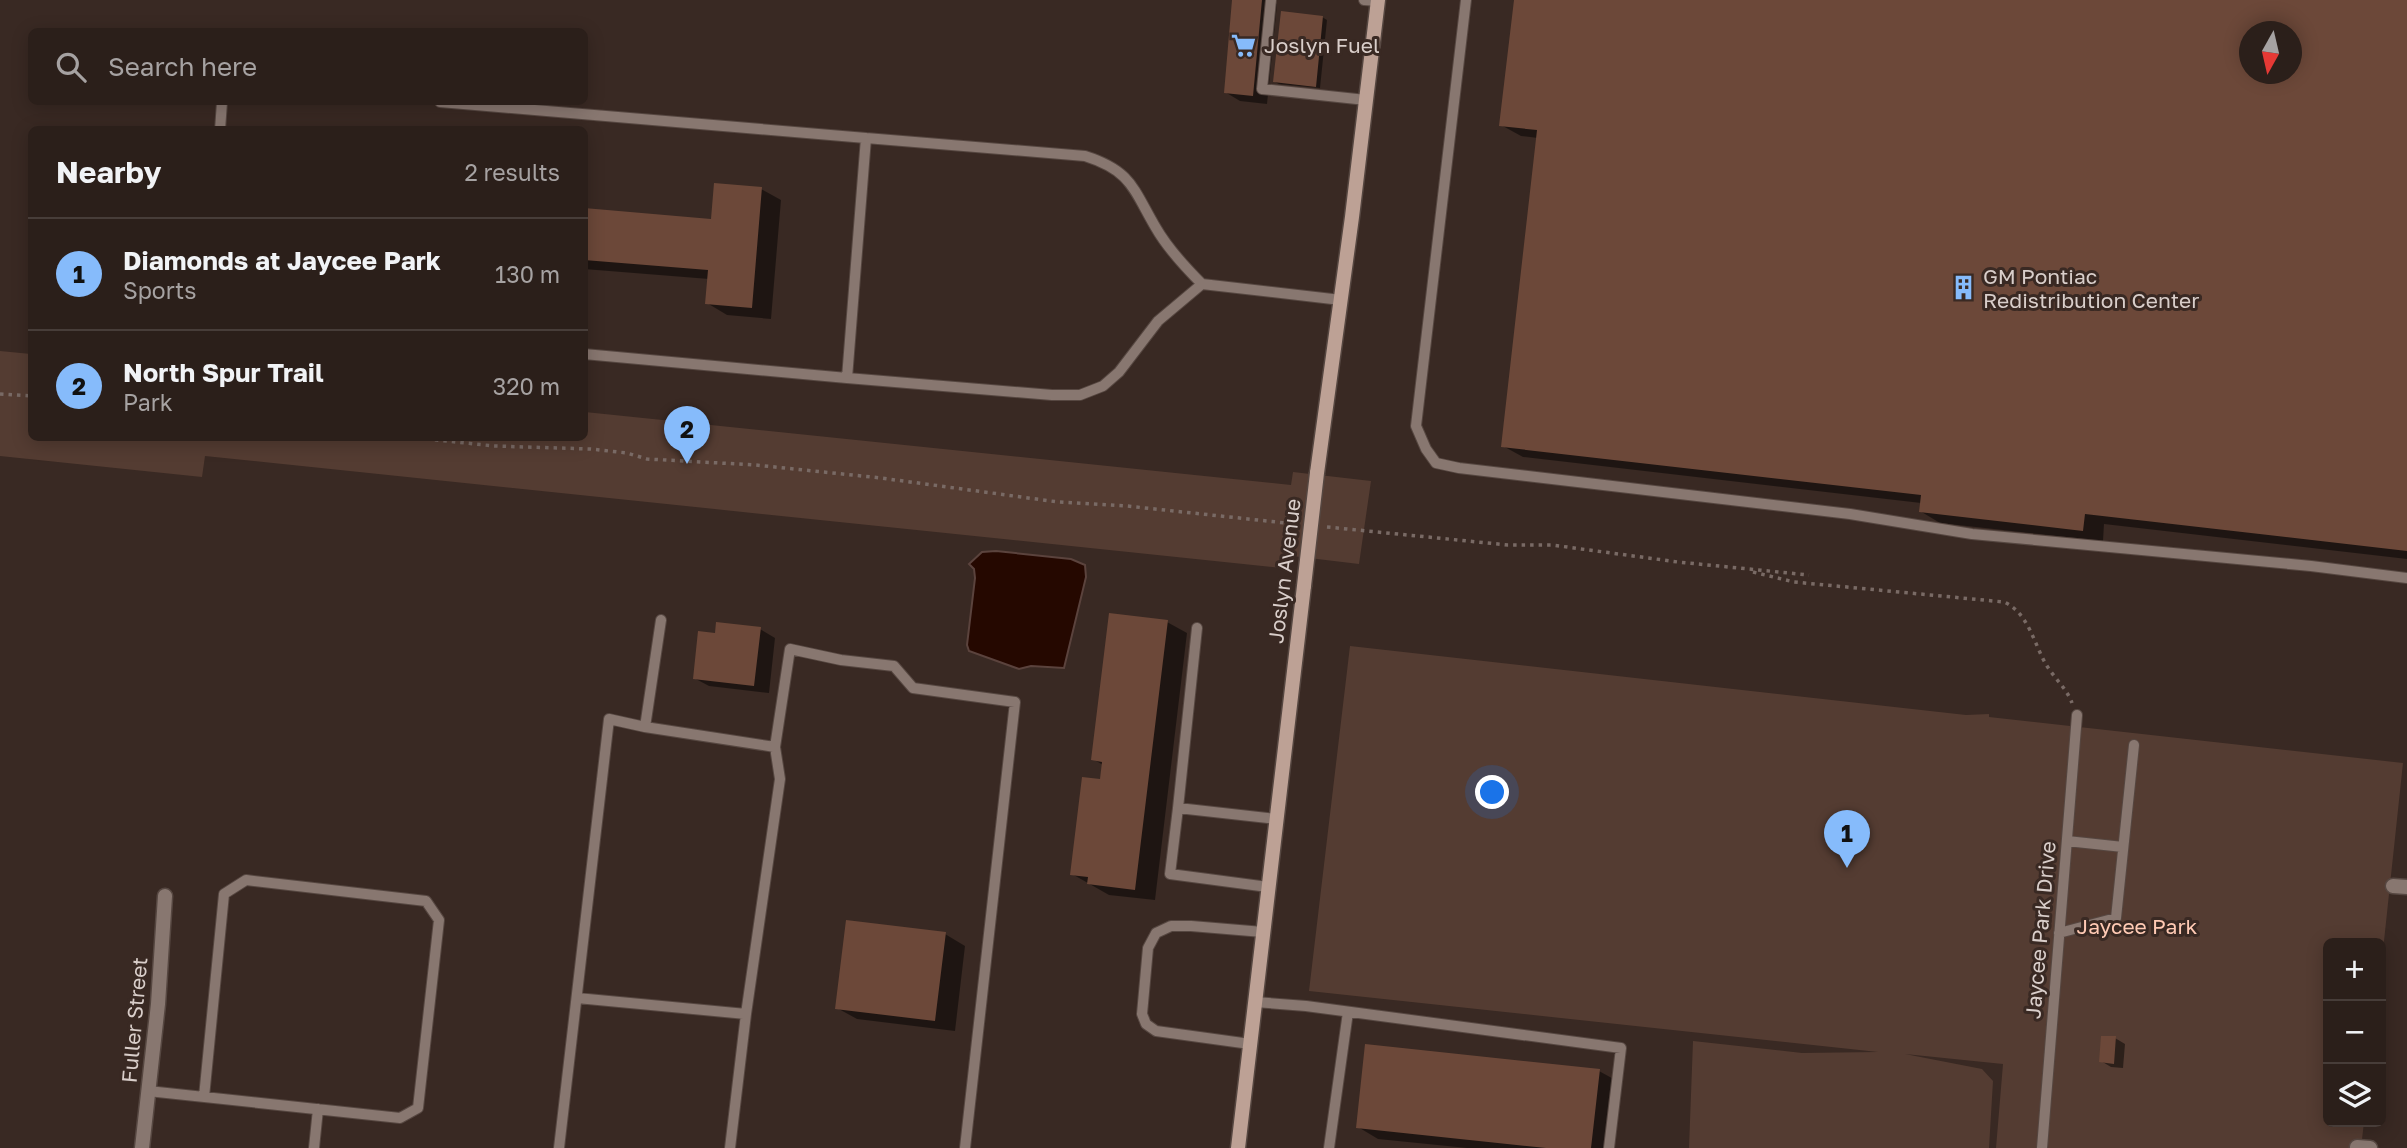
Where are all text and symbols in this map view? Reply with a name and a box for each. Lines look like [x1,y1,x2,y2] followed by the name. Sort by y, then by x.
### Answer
[2239,21,2302,84] north arrow
[28,28,588,105] search box
[1230,31,1258,59] supermarket icon: Joslyn Fuel
[1264,32,1380,58] place label: Joslyn Fuel
[52,48,90,86] icon: search
[108,51,257,82] text: Search here
[56,154,161,190] text: Nearby
[464,158,560,186] text: 2 results
[123,245,441,276] text: Diamonds at Jaycee Park
[73,260,85,288] text: 1
[495,260,560,288] text: 130 m
[1983,263,2200,313] place label: GM Pontiac Redistribution Center
[1949,274,1977,302] building icon: GM Pontiac Redistribution Center
[123,276,197,304] text: Sports
[123,357,324,388] text: North Spur Trail
[72,372,86,400] text: 2
[493,372,560,400] text: 320 m
[123,388,173,416] text: Park
[664,406,710,464] pin: 2
[1262,497,1306,645] street label: Joslyn Avenue
[1475,775,1509,809] your location
[1824,810,1870,868] pin: 1
[2019,840,2061,1020] street label: Jaycee Park Drive
[2077,913,2198,939] park label: Jaycee Park
[2323,938,2386,1127] map controls
[2323,938,2386,1001] button: +
[116,956,152,1084] street label: Fuller Street
[2323,1001,2386,1064] button: −
[2323,1064,2386,1127] button: layers

